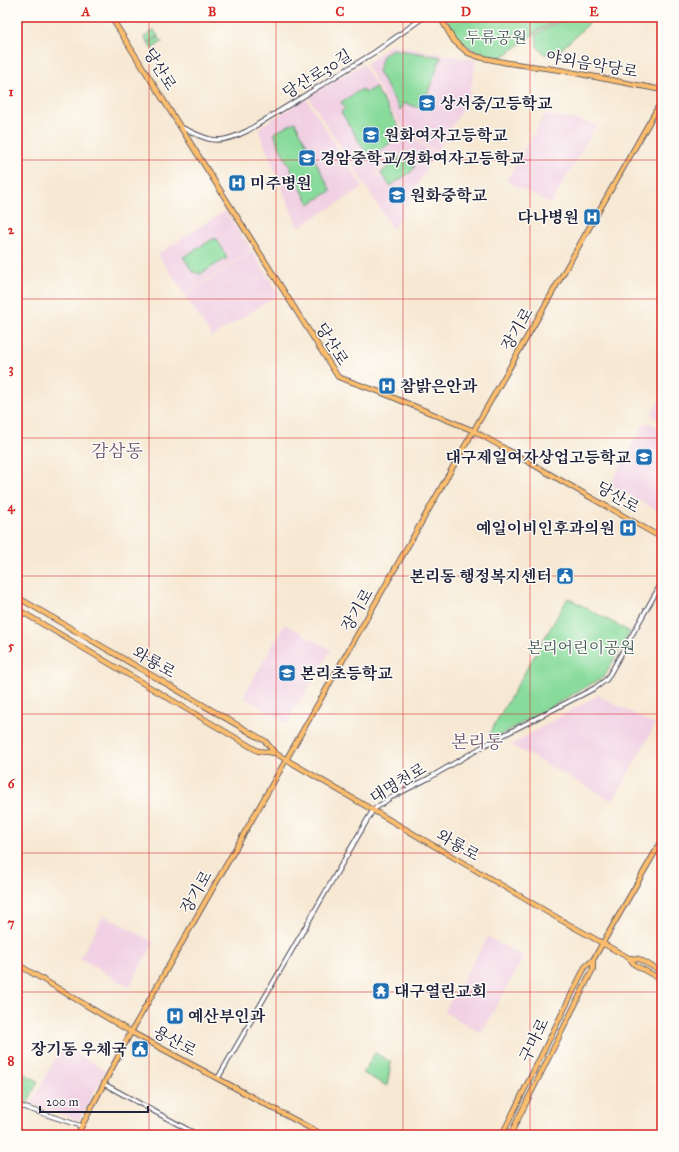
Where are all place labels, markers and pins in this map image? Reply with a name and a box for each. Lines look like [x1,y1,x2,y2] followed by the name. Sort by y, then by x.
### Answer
[417,93,437,113] school or university icon: 상서중/고등학교
[440,94,553,113] place label: 상서중/고등학교
[361,125,381,145] school or university icon: 원화여자고등학교
[384,126,508,145] place label: 원화여자고등학교
[297,148,317,168] school or university icon: 경암중학교/경화여자고등학교
[320,149,526,168] place label: 경암중학교/경화여자고등학교
[227,173,247,193] hospital icon: 미주병원
[250,174,312,193] place label: 미주병원
[387,185,407,205] school or university icon: 원화중학교
[410,186,488,205] place label: 원화중학교
[582,207,602,227] hospital icon: 다나병원
[517,208,579,227] place label: 다나병원
[377,376,397,396] hospital icon: 참밝은안과
[400,377,478,396] place label: 참밝은안과
[634,447,654,467] school or university icon: 대구제일여자상업고등학교
[446,448,632,467] place label: 대구제일여자상업고등학교
[618,518,638,538] hospital icon: 예일이비인후과의원
[476,519,615,538] place label: 예일이비인후과의원
[555,566,575,586] public building icon: 본리동 행정복지센터
[409,567,552,586] place label: 본리동 행정복지센터
[277,663,297,683] school or university icon: 본리초등학교
[300,664,393,683] place label: 본리초등학교
[371,981,391,1001] temple icon: 대구열린교회
[394,982,487,1001] place label: 대구열린교회
[165,1006,185,1026] hospital icon: 예산부인과
[188,1007,266,1026] place label: 예산부인과
[130,1039,150,1059] public building icon: 장기동 우체국
[31,1040,128,1059] place label: 장기동 우체국

